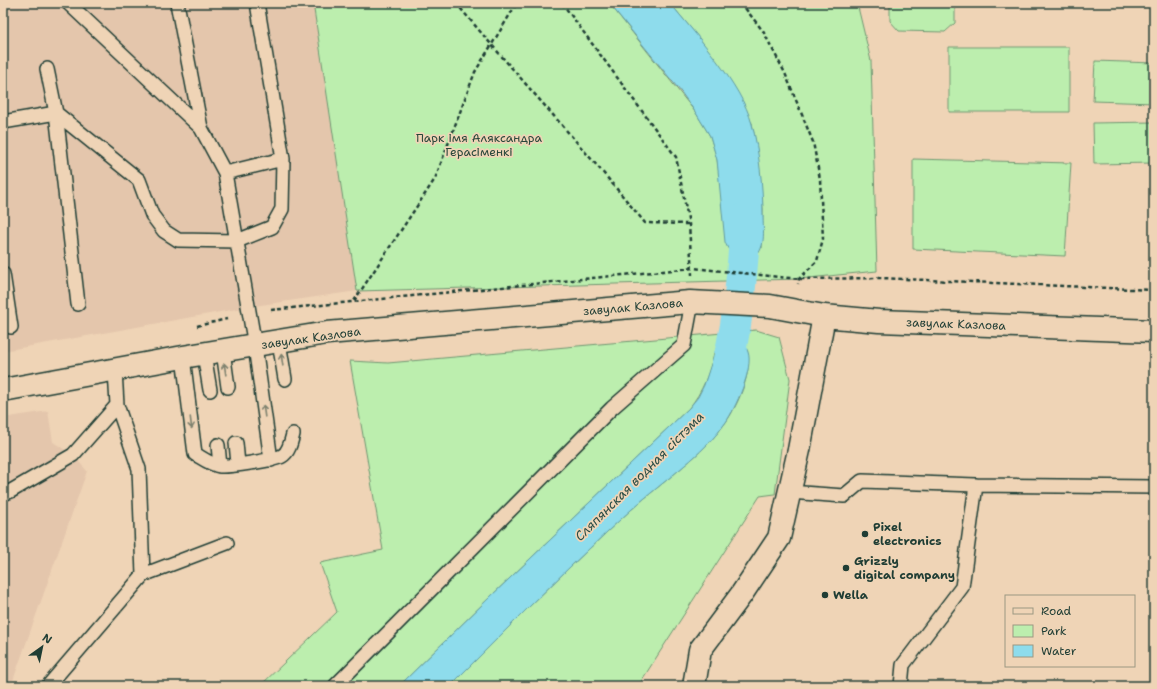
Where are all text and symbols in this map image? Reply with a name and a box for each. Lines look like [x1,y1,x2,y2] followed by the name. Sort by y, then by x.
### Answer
[416,130,543,160] park label: Парк імя Аляксандра Герасіменкі
[583,295,684,319] street label: завулак Казлова
[906,314,1007,334] street label: завулак Казлова
[260,323,362,353] street label: завулак Казлова
[278,354,286,367] one-way arrow
[221,363,229,376] one-way arrow
[260,404,268,417] one-way arrow
[571,408,708,545] water label: Сляпянская водная сістэма
[187,416,195,429] one-way arrow
[873,519,942,549] place label: Pixel electronics
[860,529,870,539] marker: Pixel electronics
[854,553,955,583] place label: Grizzly digital company
[841,563,851,573] marker: Grizzly digital company
[833,587,869,603] place label: Wella
[820,590,830,600] marker: Wella
[1005,595,1135,667] legend
[1041,603,1072,619] text: Road
[1041,623,1067,639] text: Park
[22,627,62,667] north arrow
[39,630,55,648] text: N
[1041,643,1077,659] text: Water

